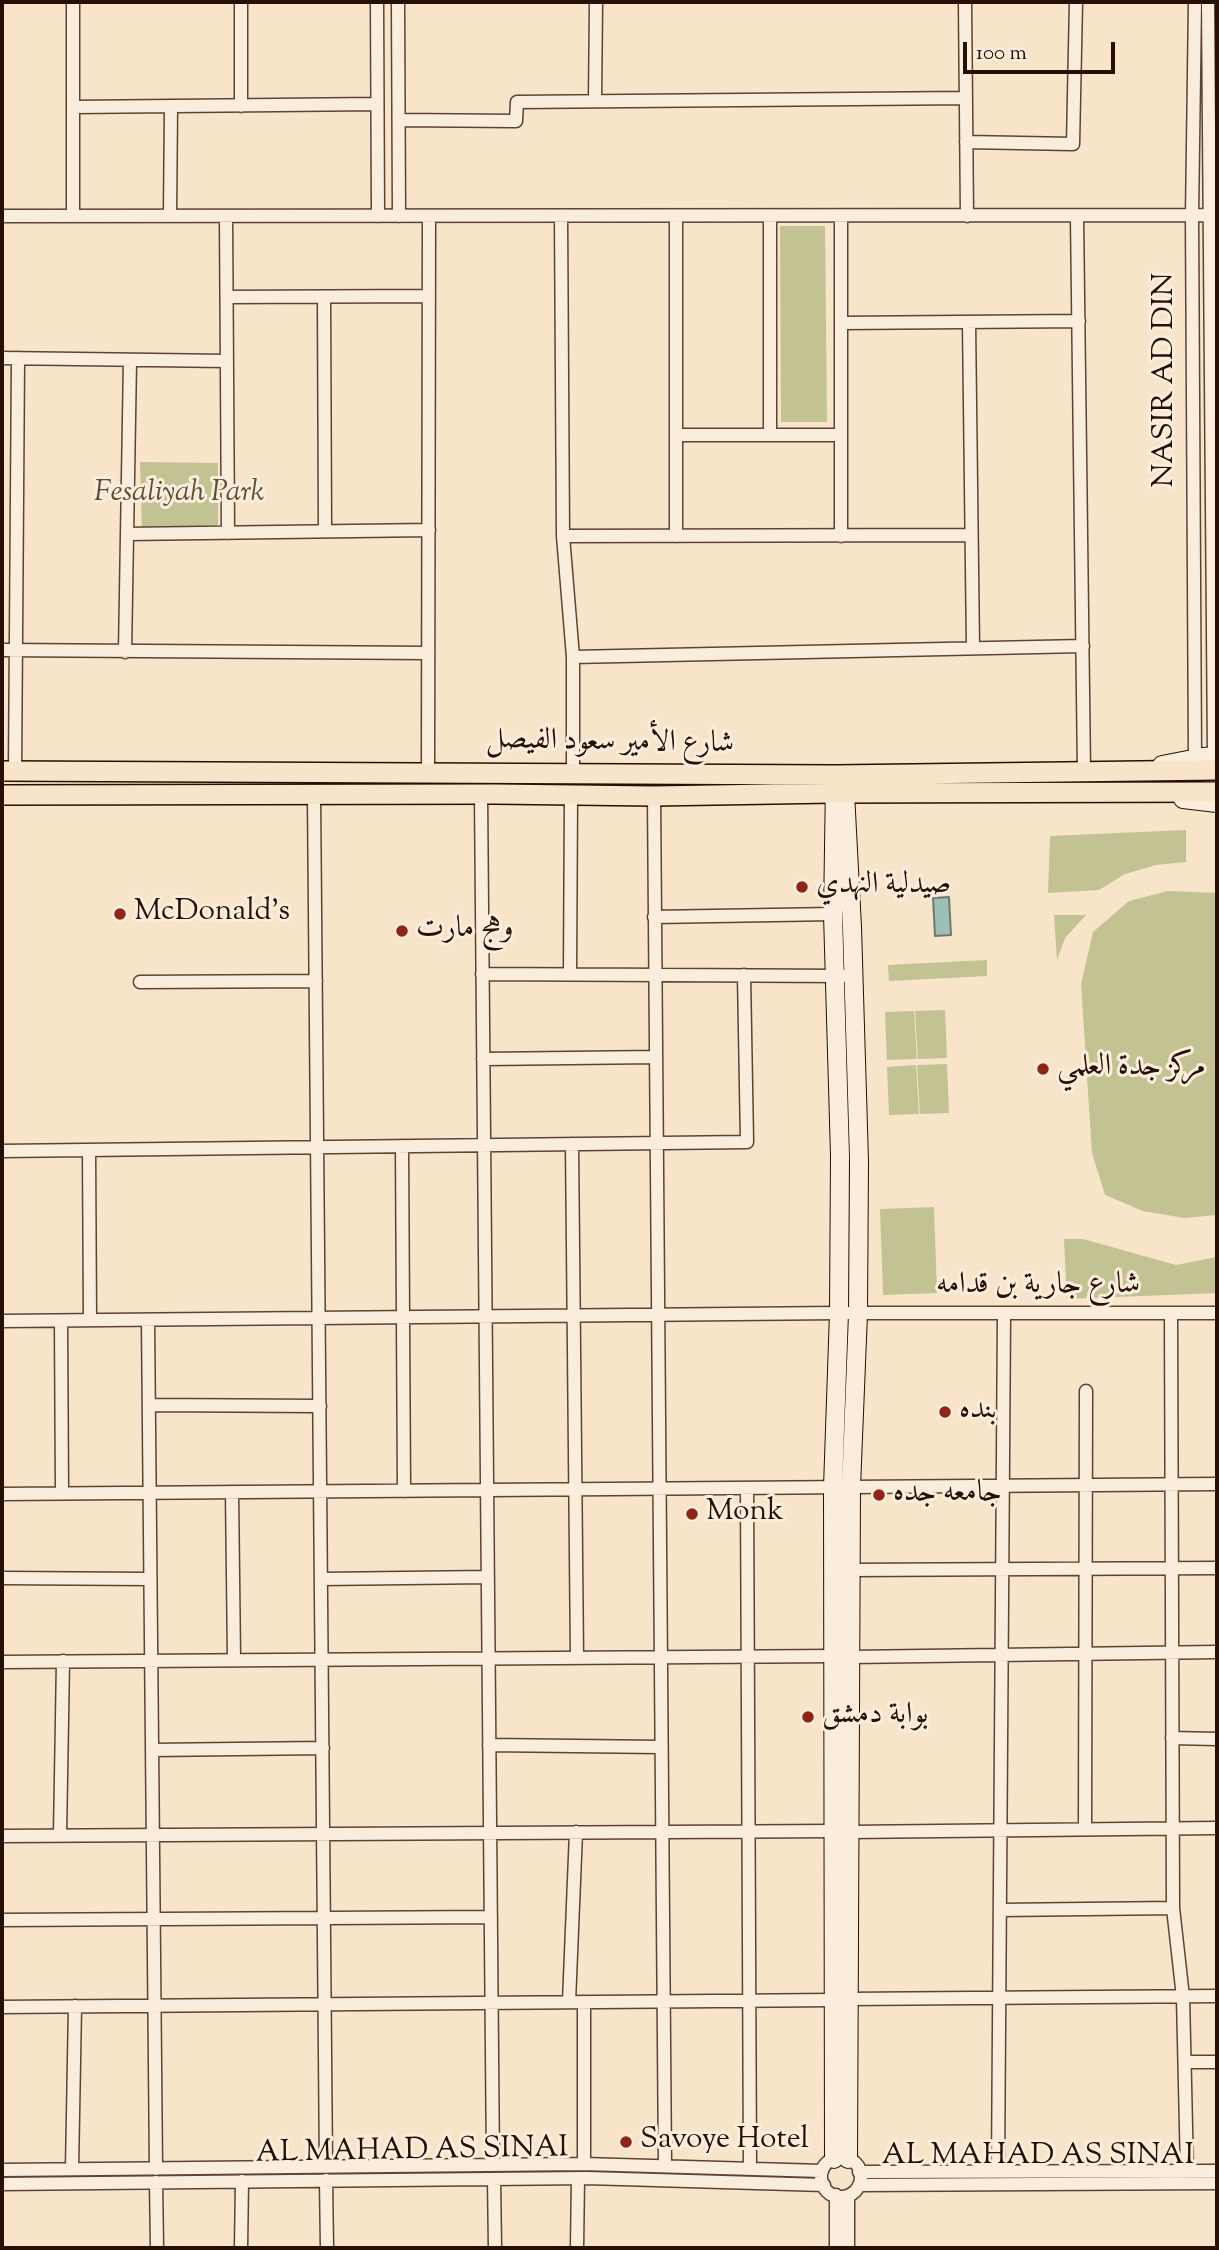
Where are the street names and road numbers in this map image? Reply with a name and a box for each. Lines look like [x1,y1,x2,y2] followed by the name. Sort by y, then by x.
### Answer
[1149,272,1185,488] street label: NASIR AD DIN
[485,724,735,764] street label: شارع الأمير سعود الفيصل
[936,1269,1140,1305] street label: شارع جارية بن قدامه
[255,2132,569,2174] street label: AL MAHAD AS SINAI
[882,2140,1194,2176] street label: AL MAHAD AS SINAI

